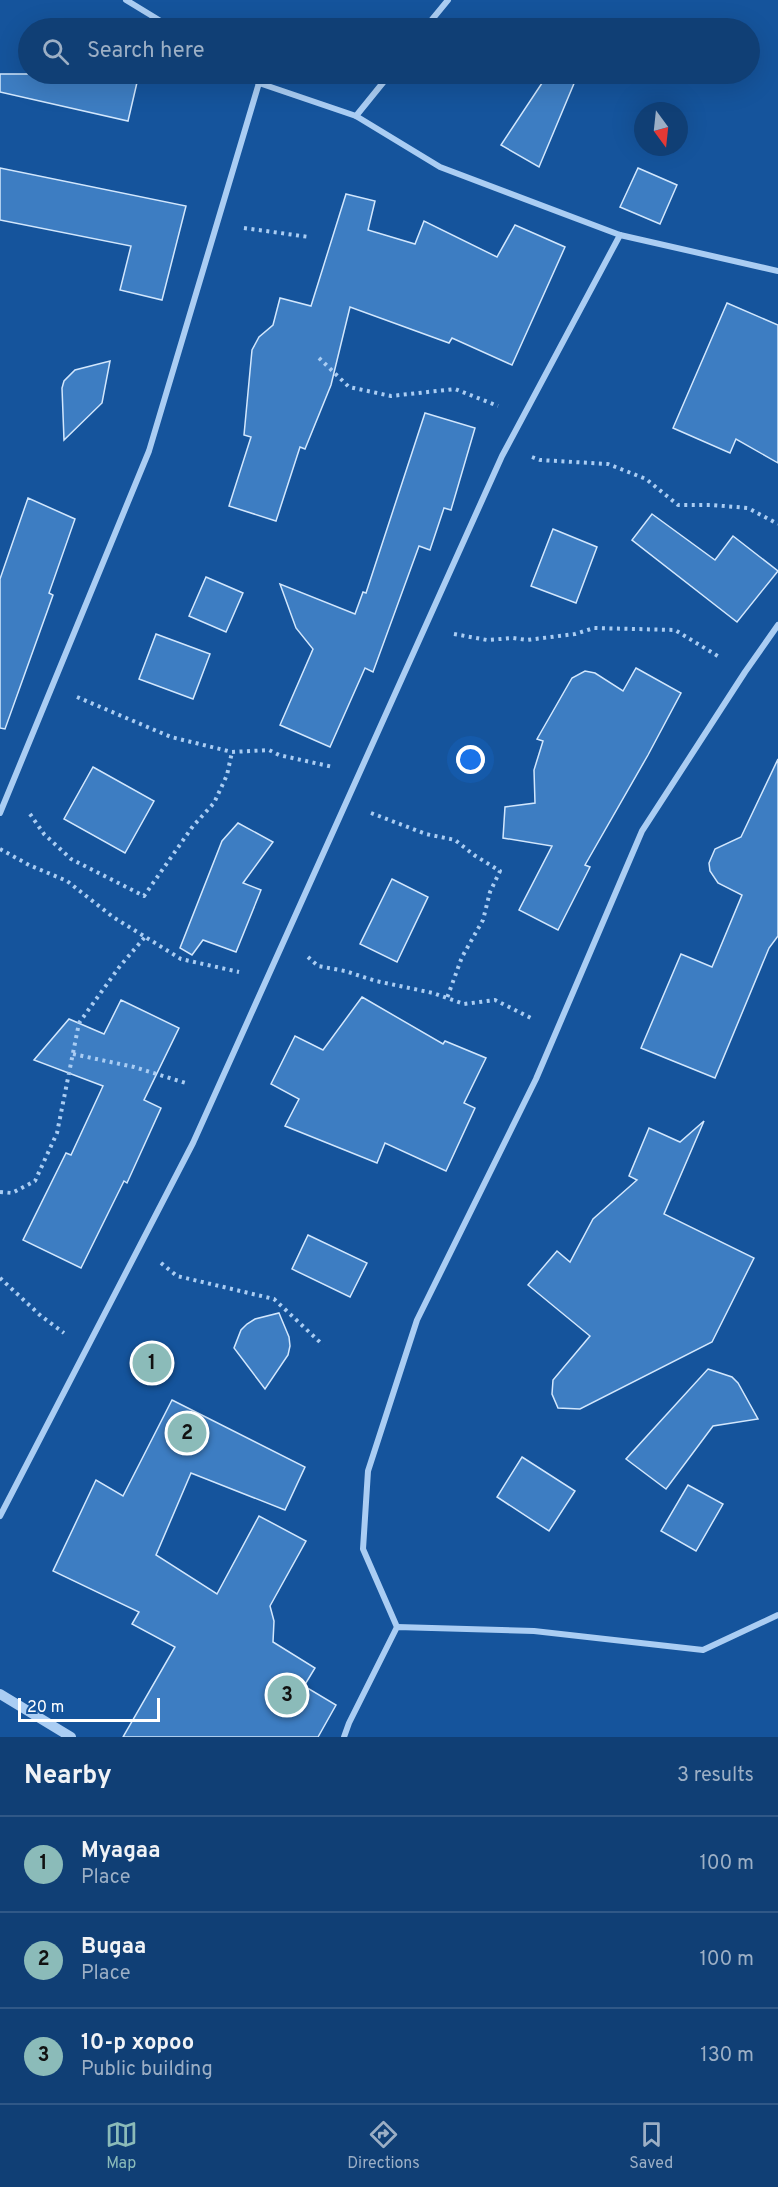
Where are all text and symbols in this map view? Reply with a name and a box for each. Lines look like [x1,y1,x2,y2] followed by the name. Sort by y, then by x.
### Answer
[18,18,760,84] search box
[39,35,72,68] icon: search
[87,38,205,65] text: Search here
[634,102,688,156] north arrow
[456,745,485,774] your location
[132,1340,172,1386] pin: 1
[168,1410,207,1456] pin: 2
[268,1672,306,1718] pin: 3
[18,1695,160,1722] scale bar
[27,1698,64,1718] text: 20 m
[24,1760,112,1793] text: Nearby
[677,1763,754,1789] text: 3 results
[81,1838,160,1865] text: Myagaa
[40,1851,48,1877] text: 1
[699,1851,754,1877] text: 100 m
[81,1865,131,1891] text: Place
[81,1934,146,1961] text: Bugaa
[37,1947,50,1973] text: 2
[699,1947,754,1973] text: 100 m
[81,1961,131,1987] text: Place
[81,2030,194,2057] text: 10-р хороо
[38,2043,50,2069] text: 3
[700,2043,754,2069] text: 130 m
[81,2057,213,2083] text: Public building
[105,2118,138,2174] tab: Map
[347,2118,420,2174] tab: Directions
[629,2118,673,2174] tab: Saved

